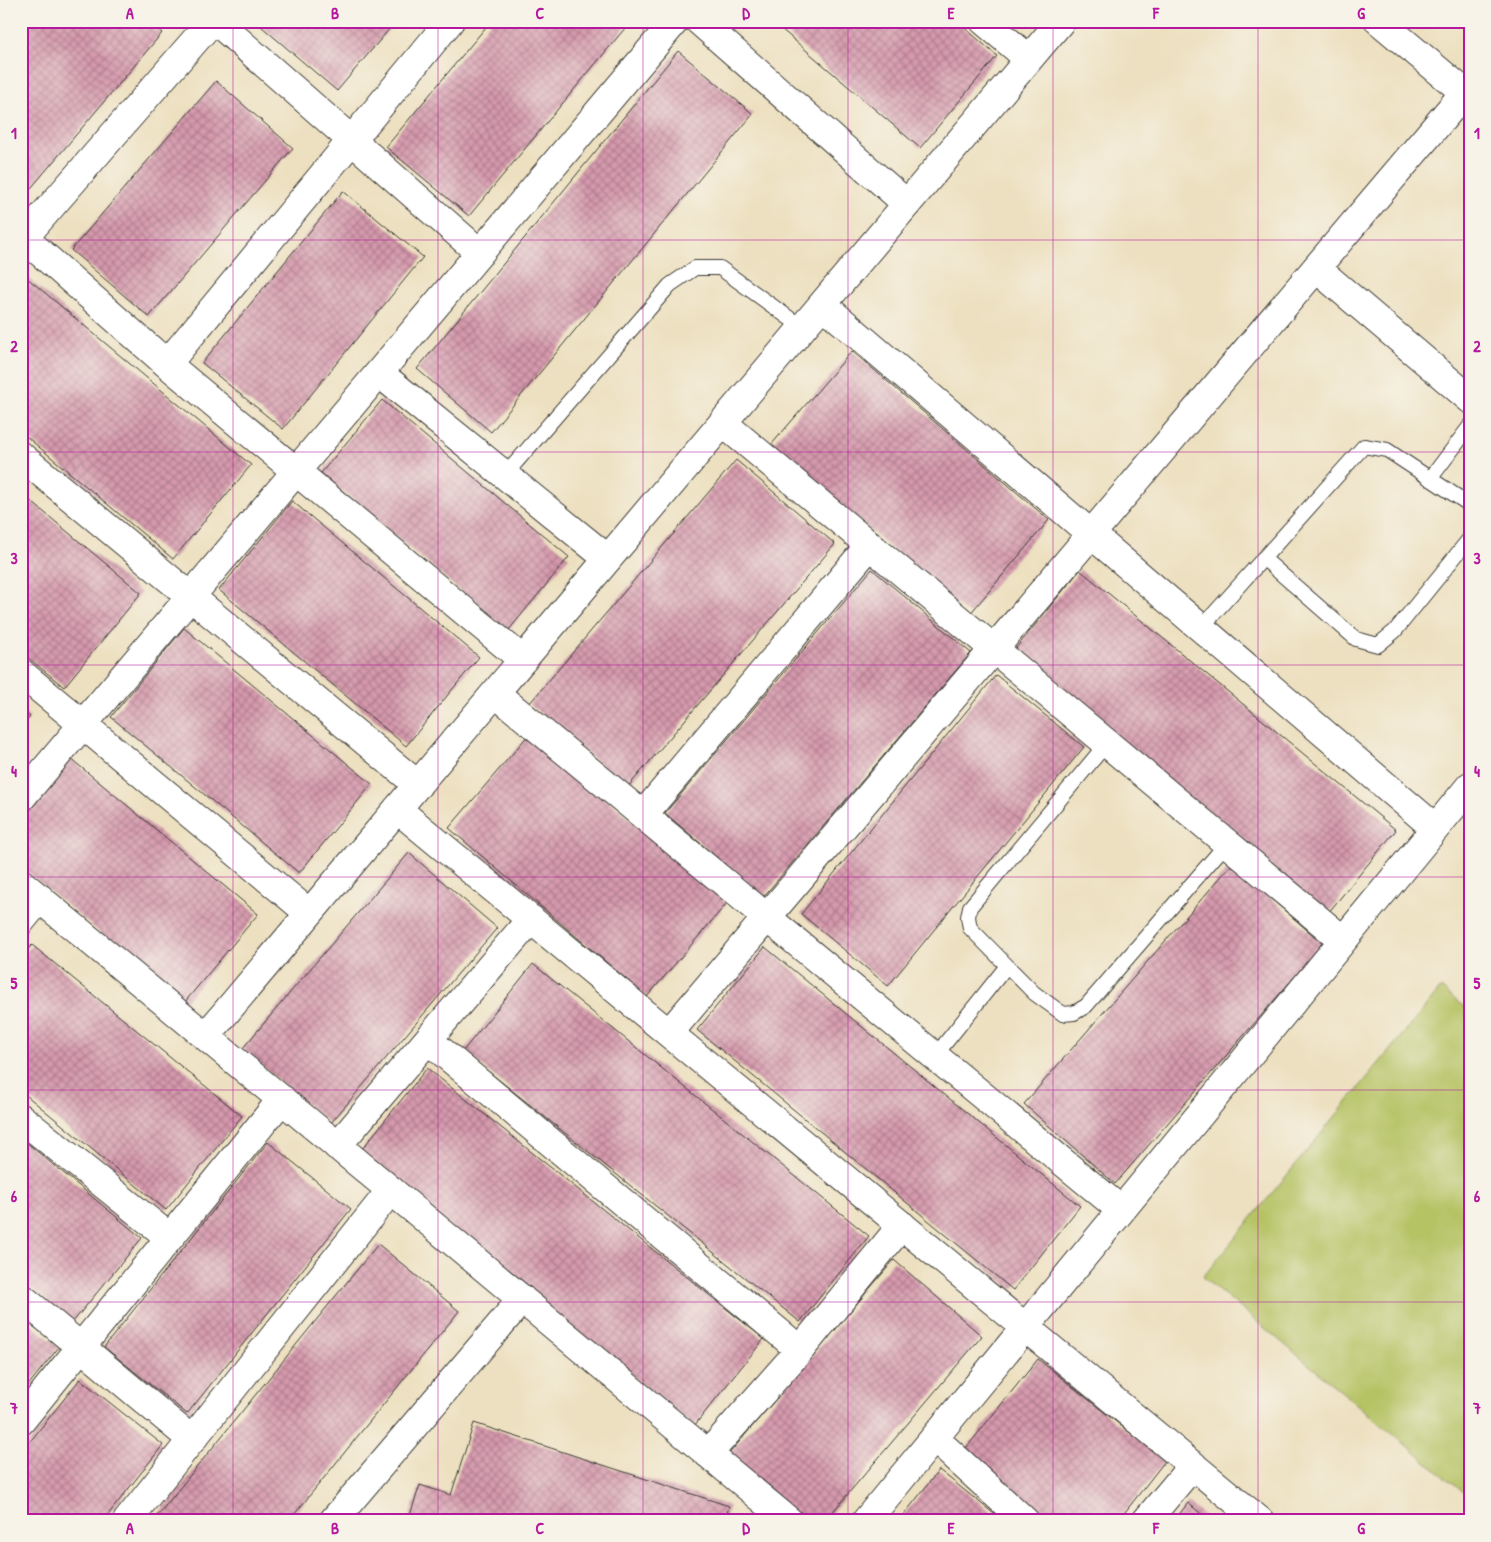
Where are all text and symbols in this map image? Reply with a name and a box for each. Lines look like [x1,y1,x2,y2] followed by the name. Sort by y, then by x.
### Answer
[126,2,134,24] text: A
[331,2,339,24] text: B
[536,2,545,24] text: C
[742,2,750,24] text: D
[947,2,955,24] text: E
[1152,2,1160,24] text: F
[1357,2,1365,24] text: G
[11,122,17,144] text: 1
[1474,122,1480,144] text: 1
[10,335,18,357] text: 2
[1473,335,1481,357] text: 2
[10,547,18,569] text: 3
[1473,547,1481,569] text: 3
[11,760,17,782] text: 4
[1474,760,1480,782] text: 4
[11,972,18,994] text: 5
[1474,972,1481,994] text: 5
[11,1185,18,1207] text: 6
[1474,1185,1481,1207] text: 6
[9,1397,18,1419] text: 7
[1472,1397,1481,1419] text: 7
[126,1517,134,1539] text: A
[331,1517,339,1539] text: B
[536,1517,545,1539] text: C
[742,1517,750,1539] text: D
[947,1517,955,1539] text: E
[1152,1517,1160,1539] text: F
[1357,1517,1365,1539] text: G

